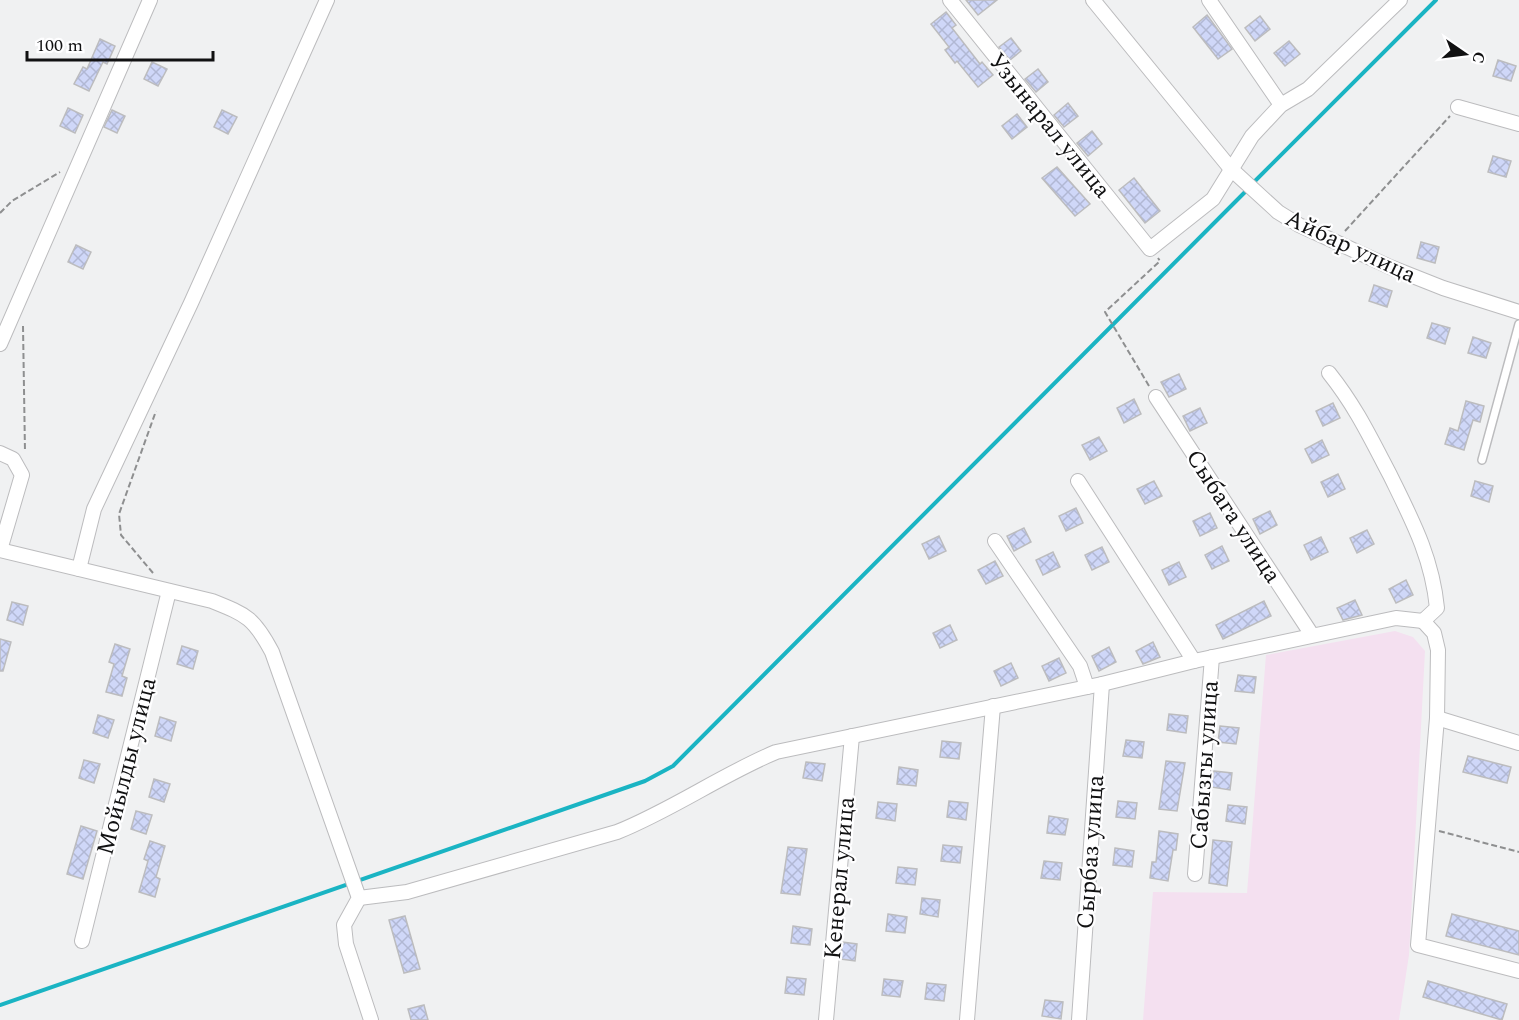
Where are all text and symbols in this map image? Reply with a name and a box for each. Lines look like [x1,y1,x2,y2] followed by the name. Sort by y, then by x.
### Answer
[27,24,213,62] scale bar
[1435,24,1495,84] north arrow
[36,32,83,59] text: 100 m
[979,45,1120,206] street label: Узынарал улица
[1466,49,1492,66] text: С
[1279,201,1423,293] street label: Айбар улица
[1176,442,1290,591] street label: Сыбага улица
[87,673,167,859] street label: Мойылды улица
[1181,679,1229,851] street label: Сабызгы улица
[1068,773,1114,931] street label: Сырбаз улица
[815,795,865,961] street label: Кенерал улица

